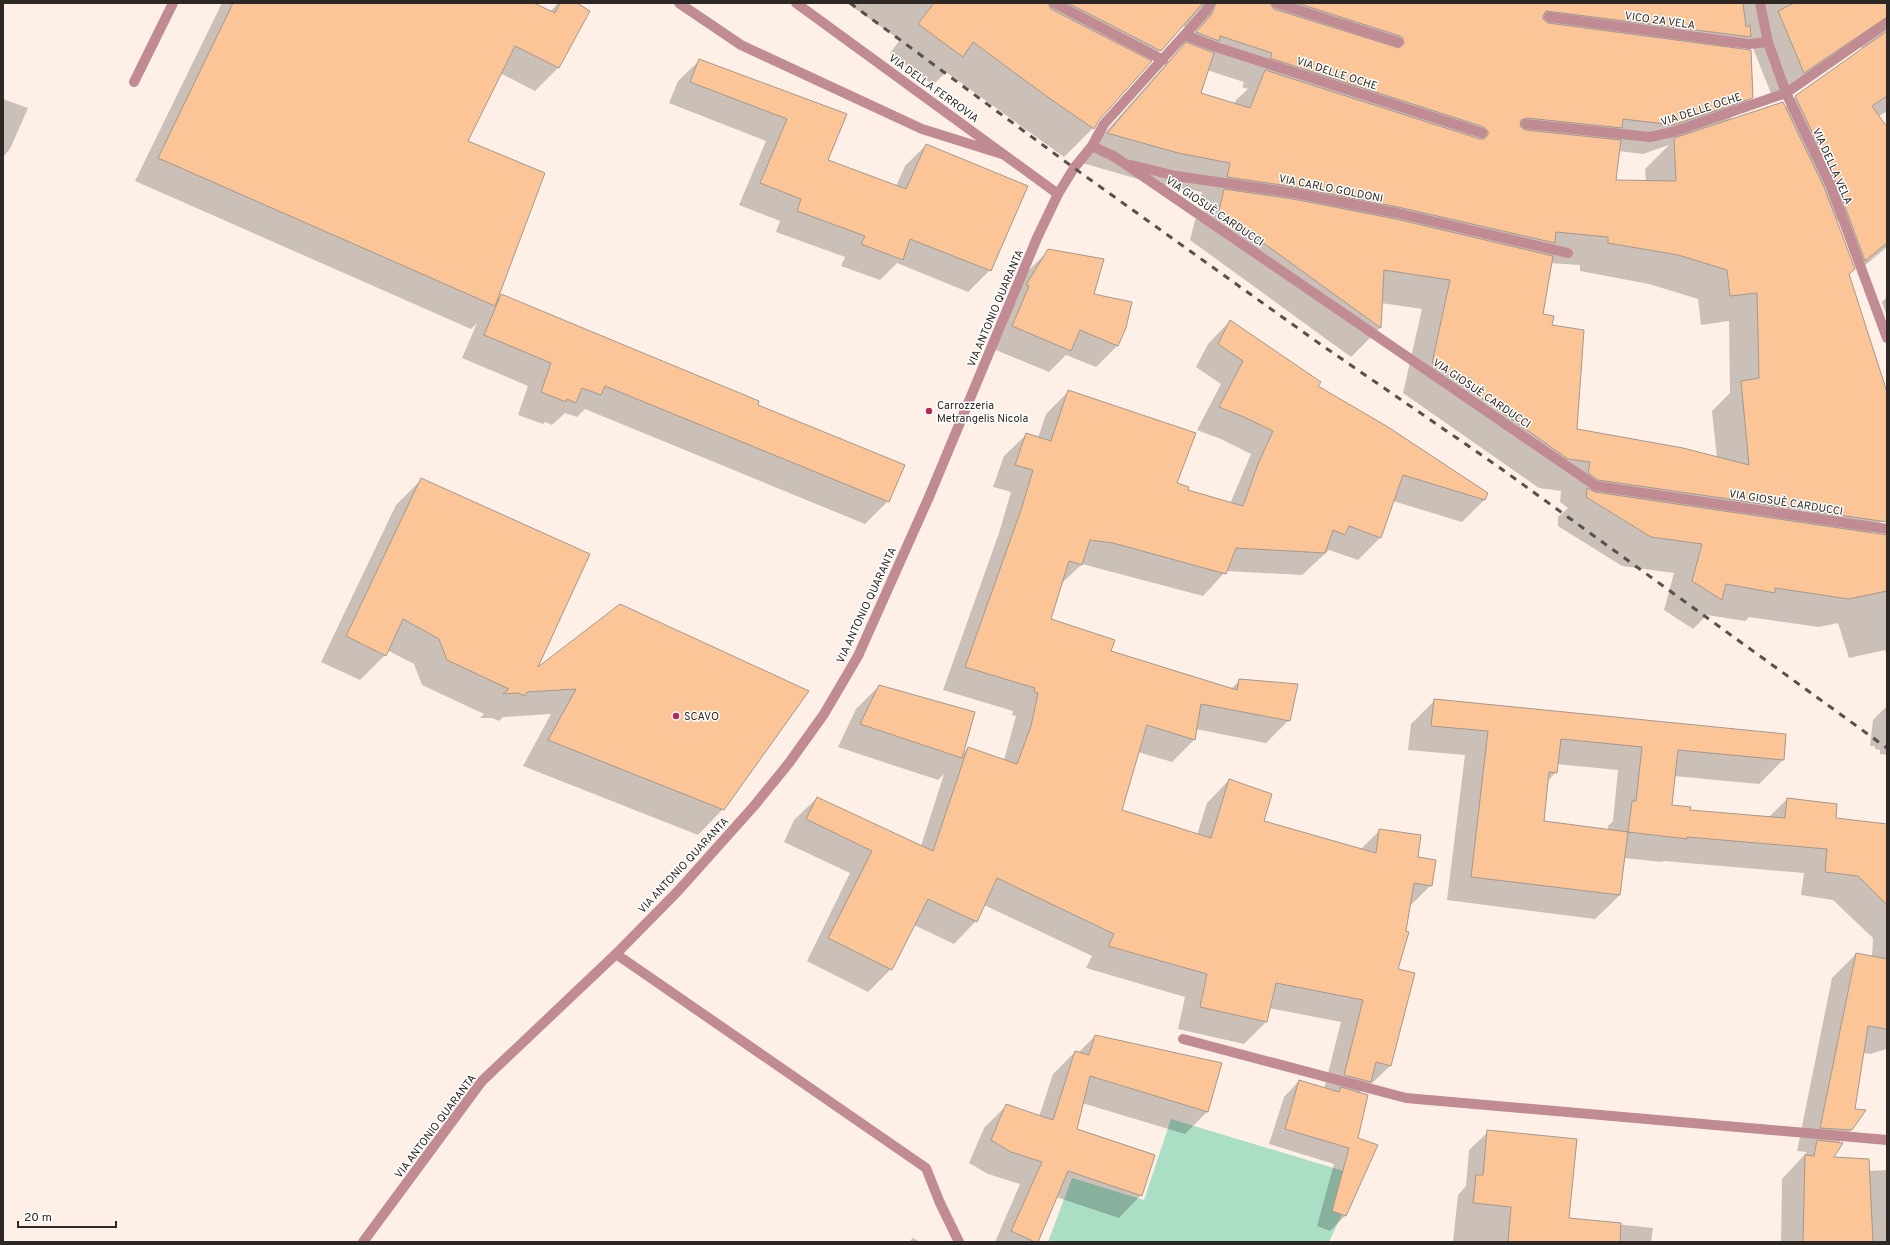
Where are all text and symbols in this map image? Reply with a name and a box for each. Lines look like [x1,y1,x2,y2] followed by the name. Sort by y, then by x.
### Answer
[1624,9,1696,33] street label: VICO 2A VELA
[886,51,981,126] street label: VIA DELLA FERROVIA
[1294,54,1379,94] street label: VIA DELLE OCHE
[1659,90,1744,130] street label: VIA DELLE OCHE
[1809,126,1855,207] street label: VIA DELLA VELA
[1277,172,1384,206] street label: VIA CARLO GOLDONI
[1163,173,1267,250] street label: VIA GIOSUÈ CARDUCCI
[965,247,1027,369] street label: VIA ANTONIO QUARANTA
[1430,355,1534,432] street label: VIA GIOSUÈ CARDUCCI
[937,399,1028,426] place label: Carrozzeria Metrangelis Nicola
[924,406,934,416] marker: Carrozzeria Metrangelis Nicola
[1728,486,1844,519] street label: VIA GIOSUÈ CARDUCCI
[834,545,900,666] street label: VIA ANTONIO QUARANTA
[684,710,719,724] place label: SCAVO
[671,711,681,721] marker: SCAVO
[635,815,732,917] street label: VIA ANTONIO QUARANTA
[392,1072,479,1181] street label: VIA ANTONIO QUARANTA
[18,1203,116,1229] scale bar
[24,1210,52,1226] text: 20 m

